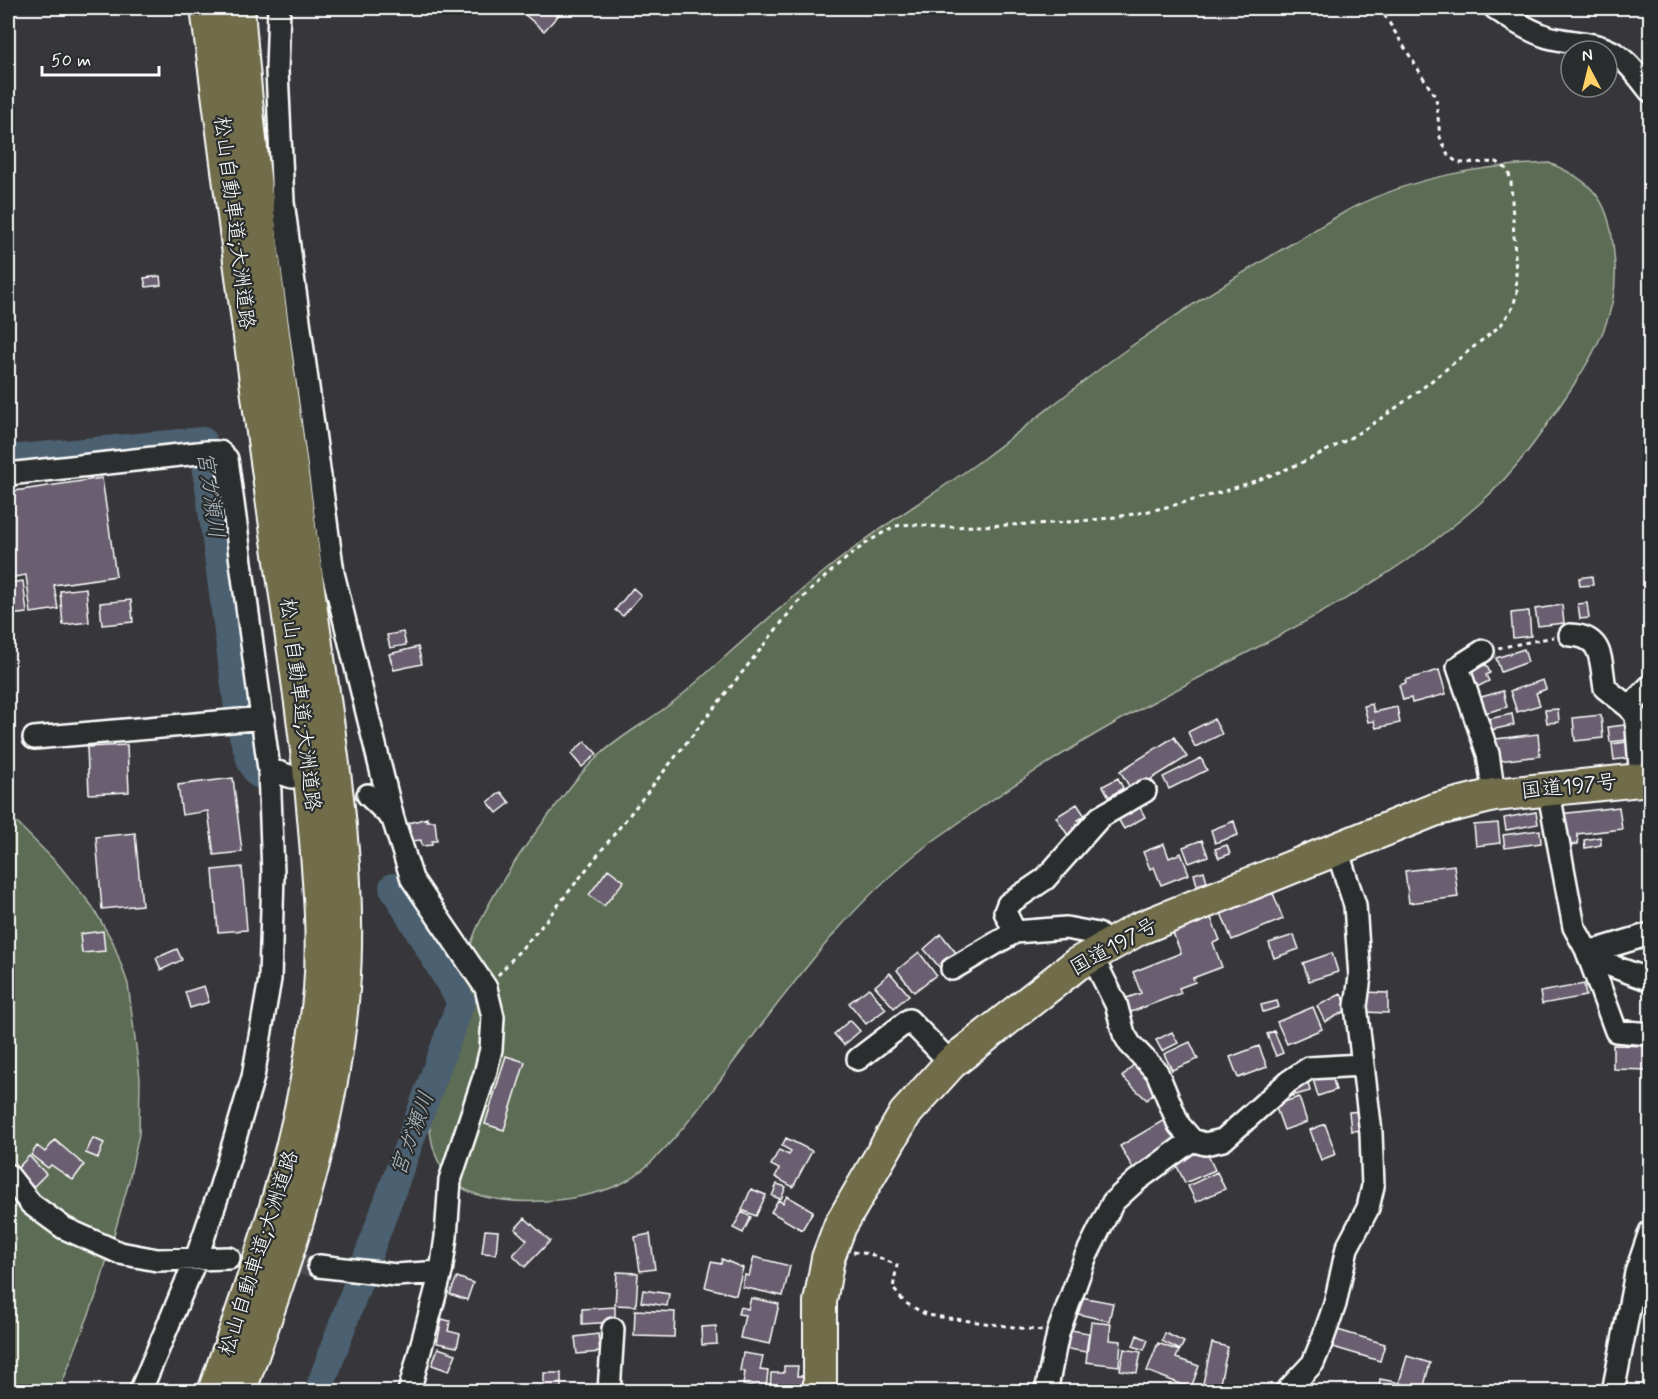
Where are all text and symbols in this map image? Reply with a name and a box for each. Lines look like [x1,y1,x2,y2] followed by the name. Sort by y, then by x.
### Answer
[42,39,159,77] scale bar
[1559,39,1619,99] north arrow
[1581,45,1594,67] text: N
[51,49,91,73] text: 50 m
[207,115,261,331] street label: 松山自動車道;大洲道路
[190,449,230,541] water label: 宮ガ瀬川
[273,597,327,813] street label: 松山自動車道;大洲道路
[1519,768,1619,806] street label: 国道197号
[1065,911,1163,983] street label: 国道197号
[385,1088,441,1180] water label: 宮ガ瀬川
[212,1147,306,1359] street label: 松山自動車道;大洲道路

